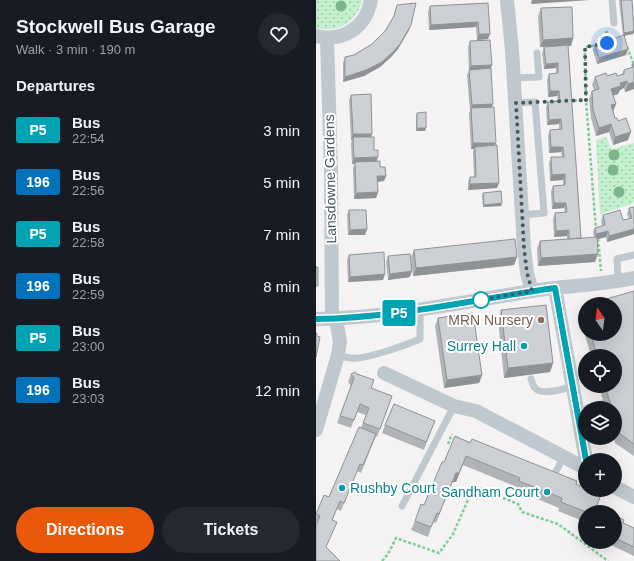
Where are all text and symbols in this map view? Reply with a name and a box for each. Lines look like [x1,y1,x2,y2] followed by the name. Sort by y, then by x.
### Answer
[258,13,300,55] button: heart
[16,16,216,37] text: Stockwell Bus Garage
[597,33,617,53] your location
[16,42,135,57] text: Walk · 3 min · 190 m
[16,77,95,94] text: Departures
[72,114,100,131] text: Bus
[321,114,339,244] street label: Lansdowne Gardens
[29,122,47,138] text: P5
[263,122,300,139] text: 3 min
[72,131,105,146] text: 22:54
[72,166,100,183] text: Bus
[26,174,50,190] text: 196
[263,174,300,191] text: 5 min
[72,183,105,198] text: 22:56
[72,218,100,235] text: Bus
[29,226,47,242] text: P5
[263,226,300,243] text: 7 min
[72,235,105,250] text: 22:58
[72,270,100,287] text: Bus
[26,278,50,294] text: 196
[263,278,300,295] text: 8 min
[72,287,105,302] text: 22:59
[472,291,490,309] unlabelled marker
[578,297,622,341] north arrow
[578,297,622,549] map controls
[381,300,417,326] line badge: P5
[390,305,408,321] text: P5
[448,312,533,328] place label: MRN Nursery
[536,315,546,325] marker: MRN Nursery
[72,322,100,339] text: Bus
[29,330,47,346] text: P5
[263,330,300,347] text: 9 min
[447,338,516,354] place label: Surrey Hall
[72,339,105,354] text: 23:00
[519,341,529,351] marker: Surrey Hall
[578,349,622,393] button: locate
[72,374,100,391] text: Bus
[26,382,50,398] text: 196
[255,382,300,399] text: 12 min
[72,391,105,406] text: 23:03
[578,401,622,445] button: layers
[578,453,622,497] button: +
[350,480,436,496] place label: Rushby Court
[337,483,347,493] marker: Rushby Court
[441,484,539,500] place label: Sandham Court
[542,487,552,497] marker: Sandham Court
[578,505,622,549] button: −
[16,507,154,553] button: Directions
[162,507,300,553] button: Tickets

